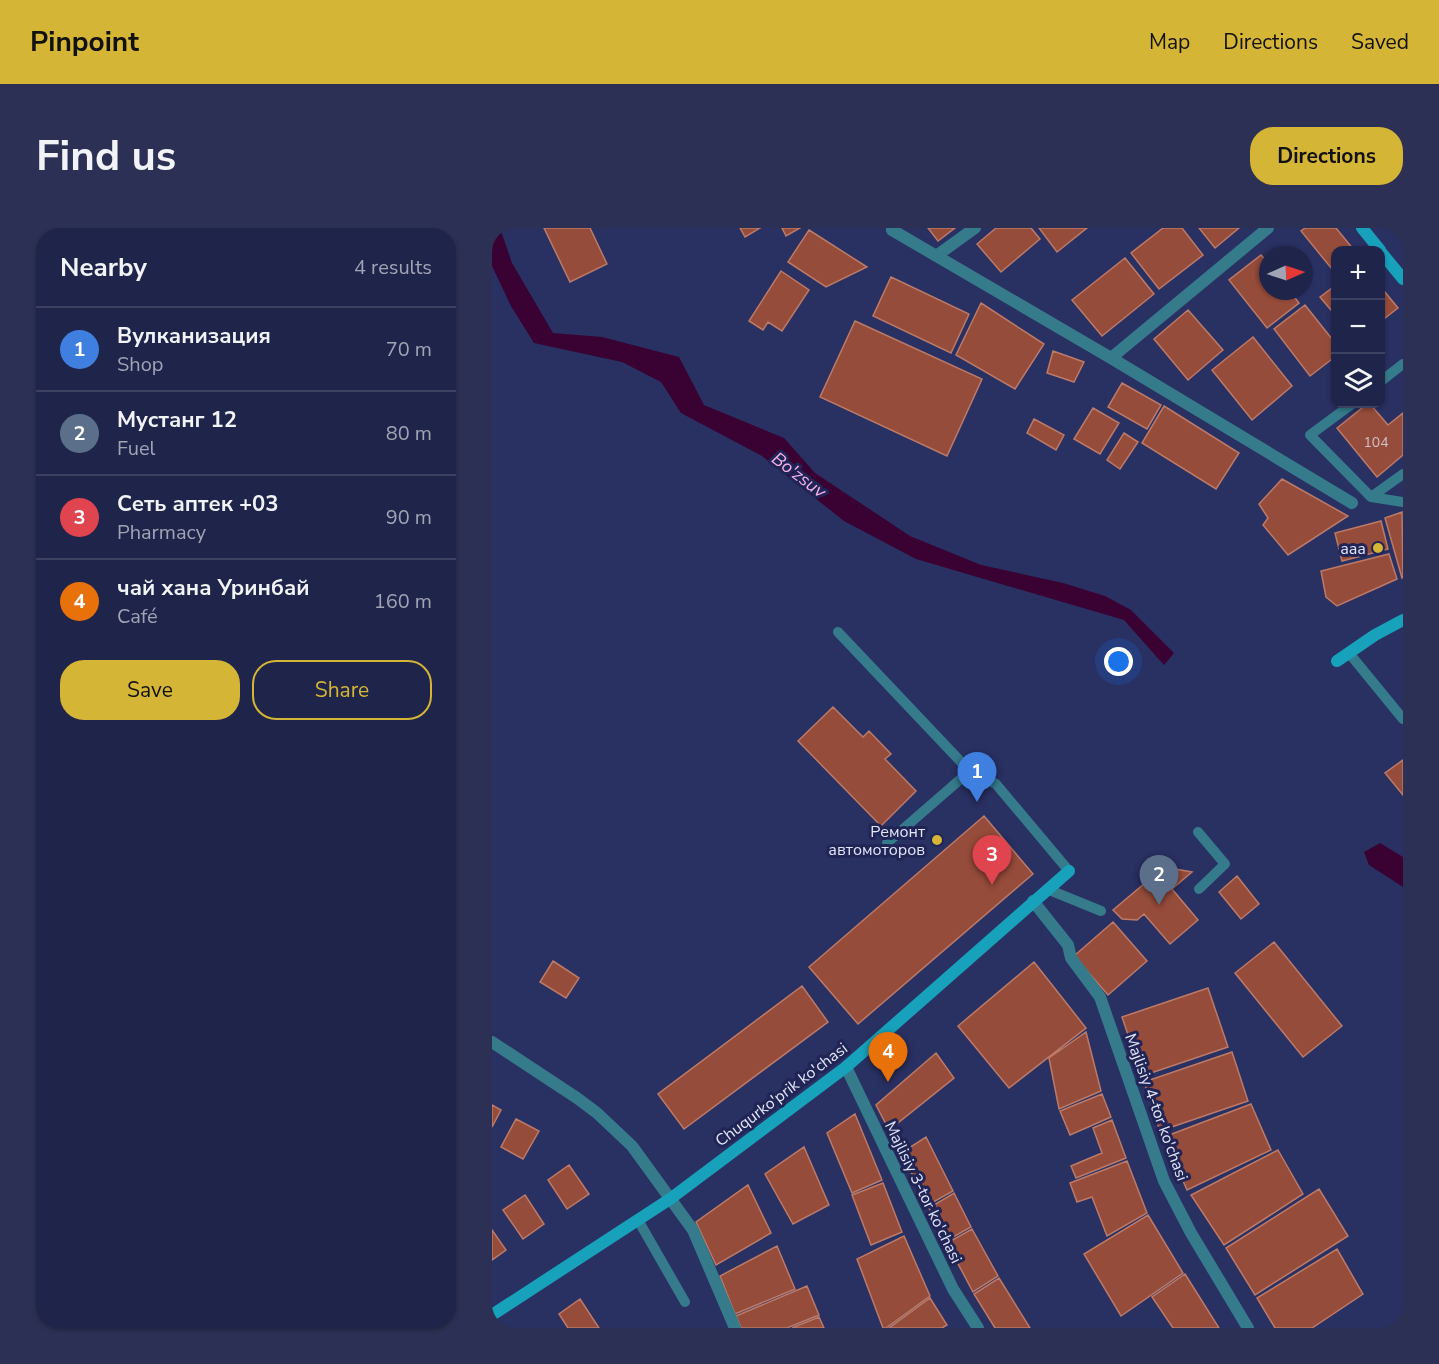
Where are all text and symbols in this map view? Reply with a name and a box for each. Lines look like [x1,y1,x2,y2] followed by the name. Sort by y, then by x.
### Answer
[30,23,139,61] text: Pinpoint
[1149,28,1190,56] text: Map
[1223,28,1318,56] text: Directions
[1351,28,1409,56] text: Saved
[1250,127,1403,185] button: Directions
[36,128,176,185] text: Find us
[1259,246,1313,300] north arrow
[1331,246,1385,408] map controls
[1331,246,1385,300] button: +
[60,250,147,285] text: Nearby
[354,254,432,281] text: 4 results
[1331,300,1385,354] button: −
[117,321,271,351] text: Вулканизация
[74,336,86,363] text: 1
[386,336,432,363] text: 70 m
[117,351,163,378] text: Shop
[1331,354,1385,408] button: layers
[117,405,237,435] text: Мустанг 12
[74,420,86,447] text: 2
[386,420,432,447] text: 80 m
[1363,433,1389,452] house number: 104
[117,435,156,462] text: Fuel
[767,447,832,504] water label: Bo'zsuv
[117,489,278,519] text: Сеть аптек +03
[74,504,86,531] text: 3
[386,504,432,531] text: 90 m
[117,519,206,546] text: Pharmacy
[1340,538,1366,560] place label: ааа
[1371,541,1385,555] marker: ааа
[117,573,310,603] text: чай хана Уринбай
[74,588,86,615] text: 4
[374,588,432,615] text: 160 m
[117,603,158,630] text: Café
[1104,647,1133,676] your location
[60,660,240,720] button: Save
[252,660,432,720] button: Share
[958,752,996,802] pin: 1
[828,821,926,861] place label: Ремонт автомоторов
[930,833,944,847] marker: Ремонт автомоторов
[972,836,1012,885] pin: 3
[1140,856,1178,905] pin: 2
[1119,1031,1193,1184] street label: Majlisiy 4-tor ko'chasi
[868,1032,908,1082] pin: 4
[711,1038,852,1152] street label: Chuqurko'prik ko'chasi
[879,1118,967,1267] street label: Majlisiy 3-tor ko'chasi

